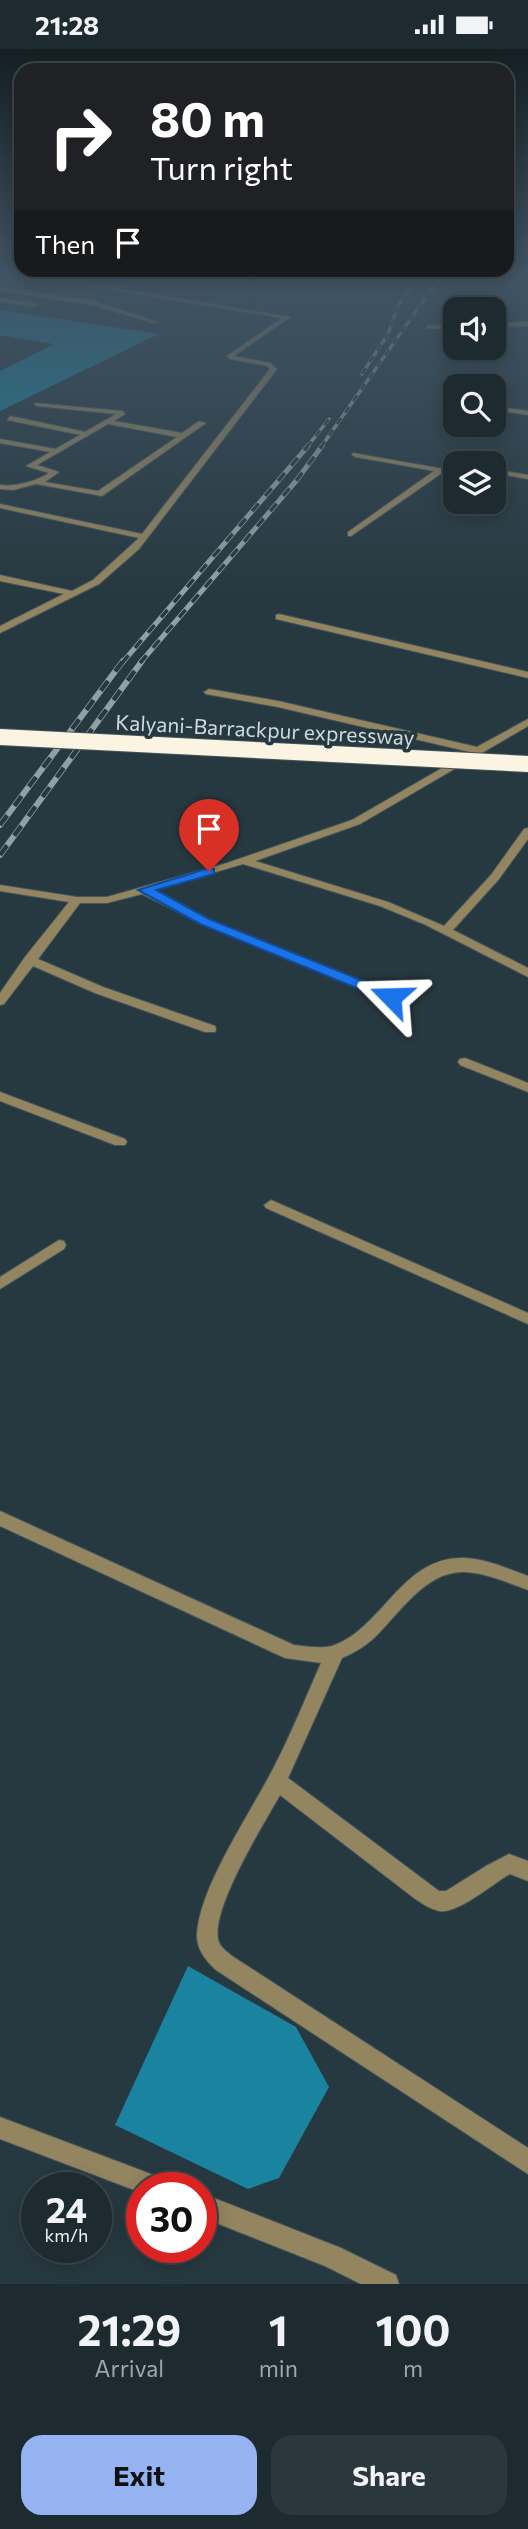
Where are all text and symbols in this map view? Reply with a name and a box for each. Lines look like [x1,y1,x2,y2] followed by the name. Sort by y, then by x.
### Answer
[35,9,99,40] text: 21:28
[150,87,265,147] text: 80 m
[35,91,126,182] icon: right
[150,147,293,187] text: Turn right
[109,224,147,262] icon: arrive
[35,228,95,259] text: Then
[443,297,506,514] map controls
[443,297,506,360] button: sound
[443,374,506,437] button: search
[443,451,506,514] button: layers
[115,709,415,749] street label: Kalyani-Barrackpur expressway
[179,799,239,871] pin
[190,810,228,848] icon: arrive
[354,960,428,1034] position arrow
[126,2172,217,2263] speed limit sign: 30
[46,2187,87,2230] text: 24
[45,2224,88,2246] text: km/h
[78,2303,181,2355] text: 21:29
[269,2303,288,2355] text: 1
[376,2303,450,2355] text: 100
[95,2354,164,2382] text: Arrival
[259,2354,298,2382] text: min
[403,2354,423,2382] text: m
[21,2435,257,2515] button: Exit
[271,2435,507,2515] button: Share

